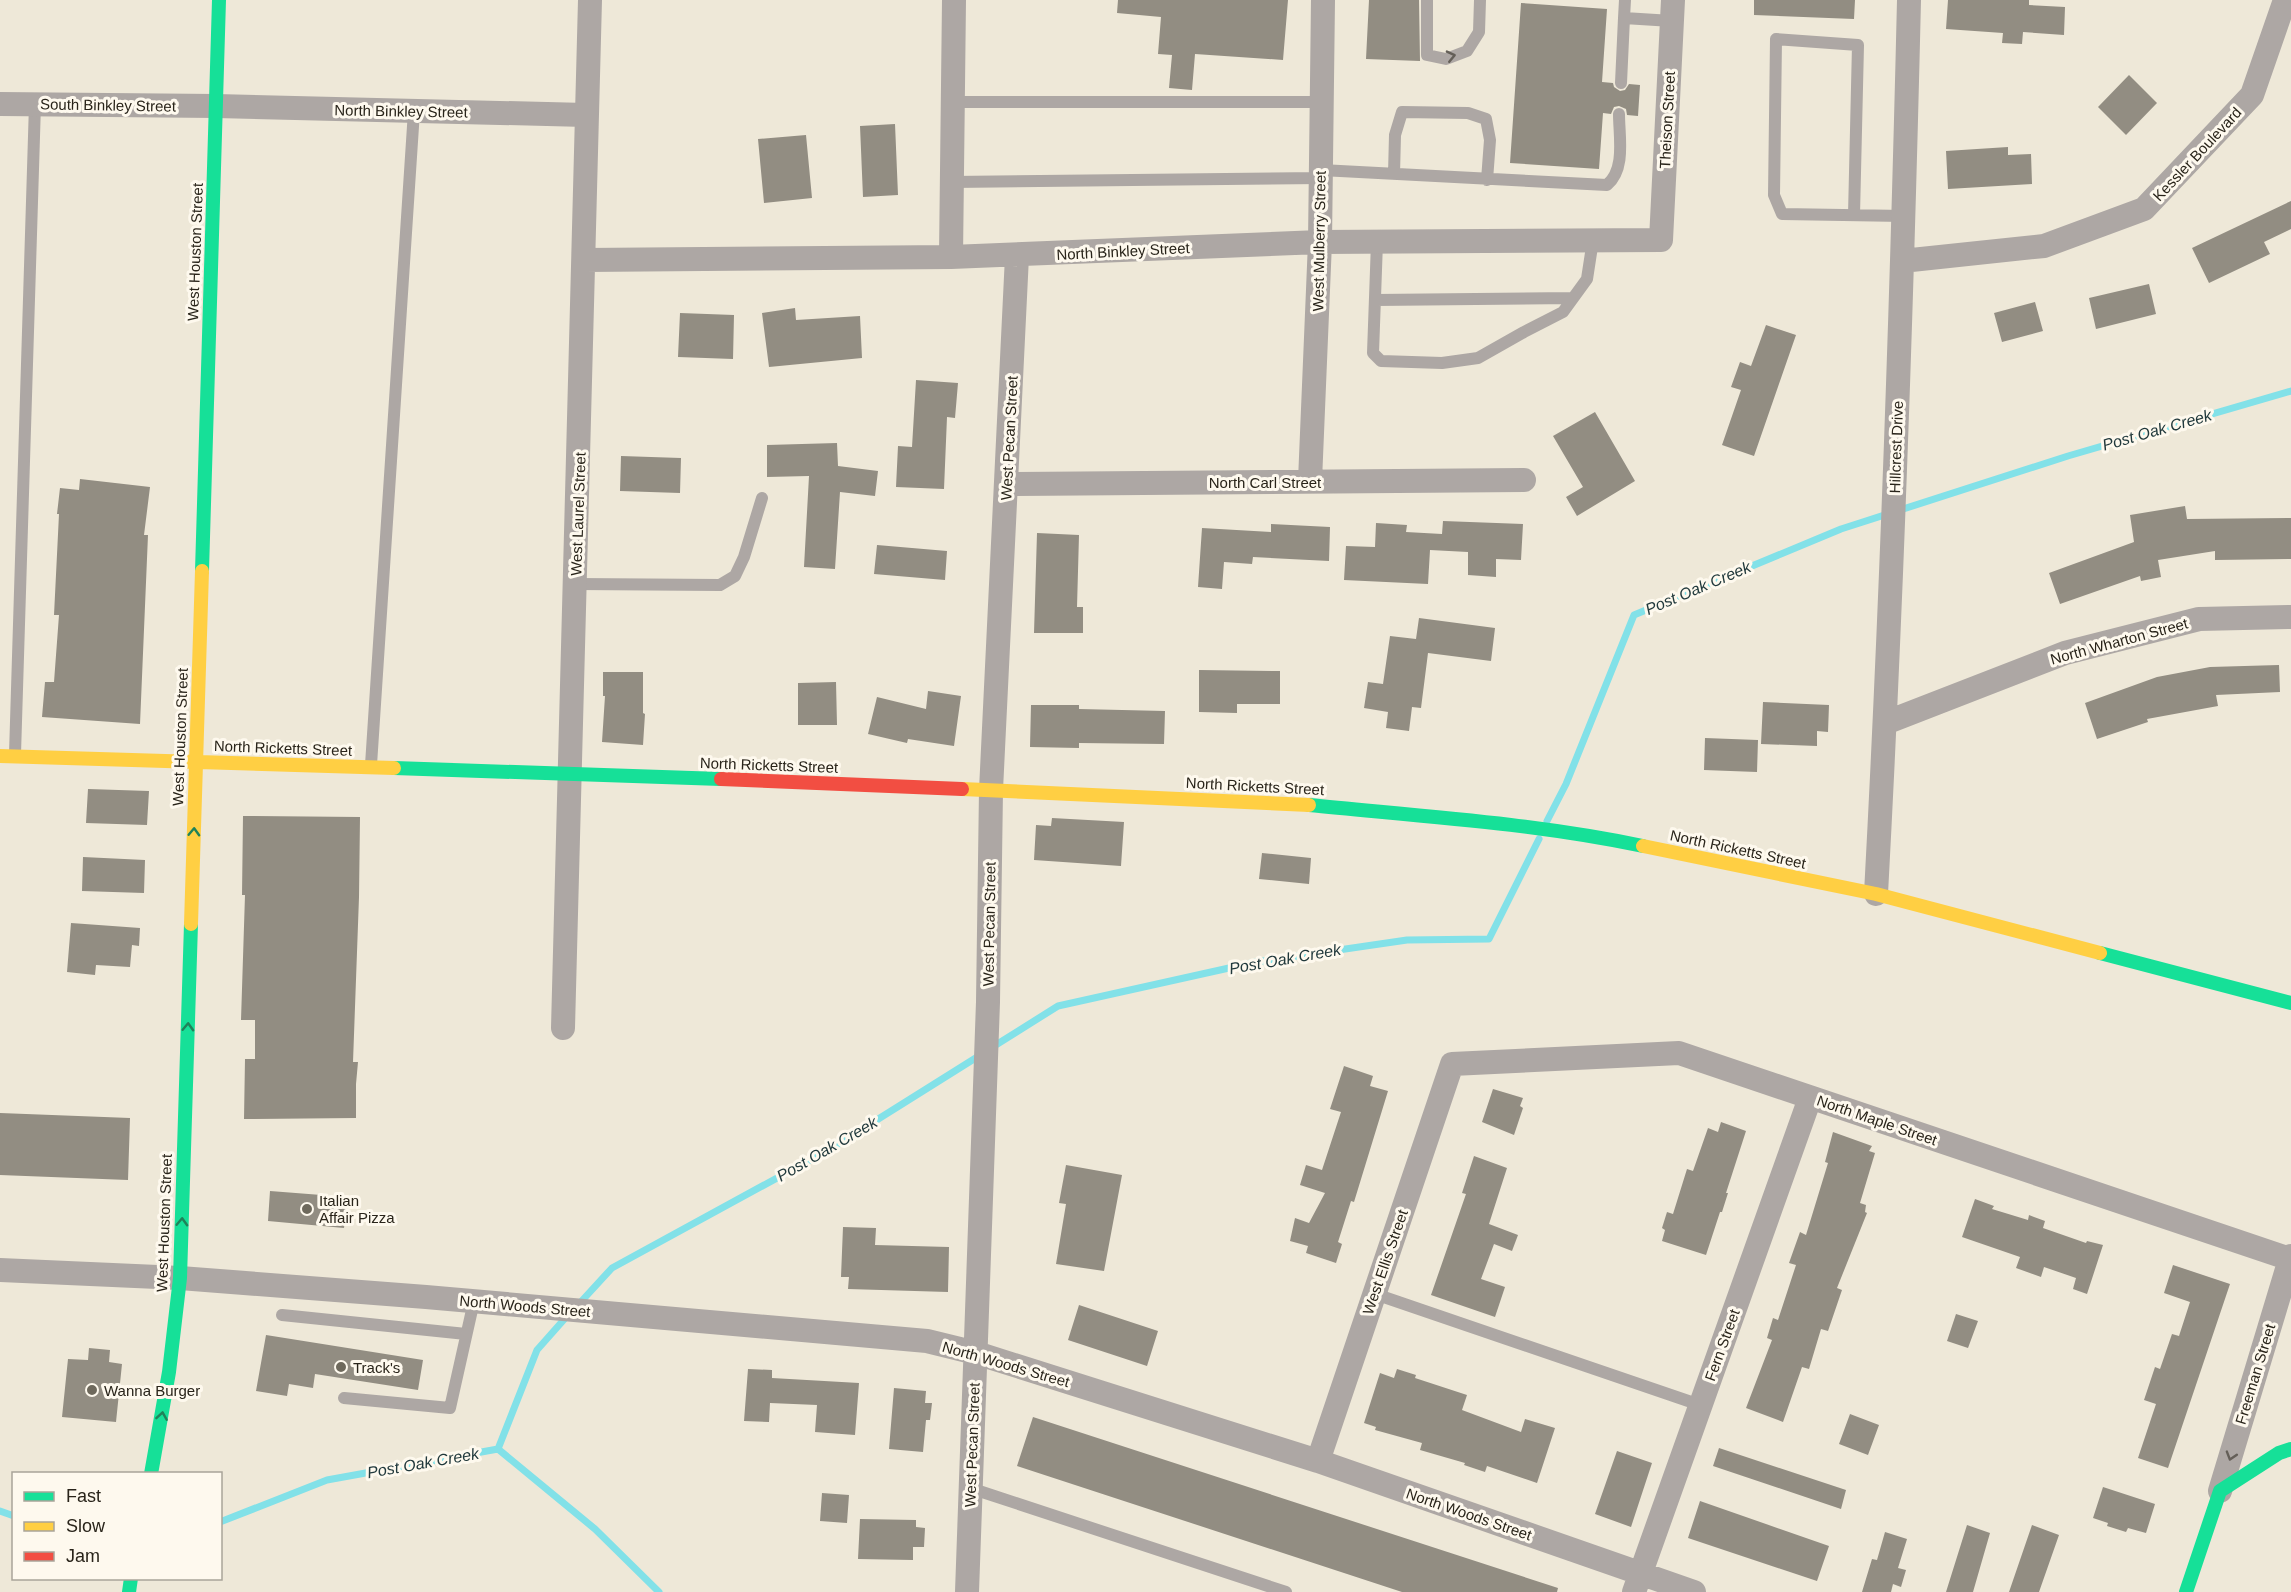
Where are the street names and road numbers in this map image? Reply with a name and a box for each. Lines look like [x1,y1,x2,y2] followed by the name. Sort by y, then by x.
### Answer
[1656,70,1678,169] street label: Theison Street
[40,95,177,115] street label: South Binkley Street
[334,101,469,121] street label: North Binkley Street
[2149,104,2245,204] street label: Kessler Boulevard
[1309,170,1329,311] street label: West Mulberry Street
[184,182,206,321] street label: West Houston Street
[1056,239,1191,263] street label: North Binkley Street
[997,374,1021,501] street label: West Pecan Street
[1886,400,1906,494] street label: Hillcrest Drive
[567,451,589,576] street label: West Laurel Street
[1209,474,1322,491] street label: North Carl Street
[2048,614,2190,668] street label: North Wharton Street
[169,667,191,806] street label: West Houston Street
[214,737,353,759] street label: North Ricketts Street
[700,754,839,776] street label: North Ricketts Street
[1185,774,1325,798] street label: North Ricketts Street
[1669,826,1808,872] street label: North Ricketts Street
[979,861,999,987] street label: West Pecan Street
[1815,1091,1940,1149] street label: North Maple Street
[153,1153,175,1292] street label: West Houston Street
[1359,1207,1411,1317] street label: West Ellis Street
[459,1292,592,1320] street label: North Woods Street
[1701,1306,1743,1383] street label: Fern Street
[2232,1321,2279,1426] street label: Freeman Street
[940,1338,1072,1391] street label: North Woods Street
[961,1382,983,1508] street label: West Pecan Street
[1404,1485,1535,1544] street label: North Woods Street

